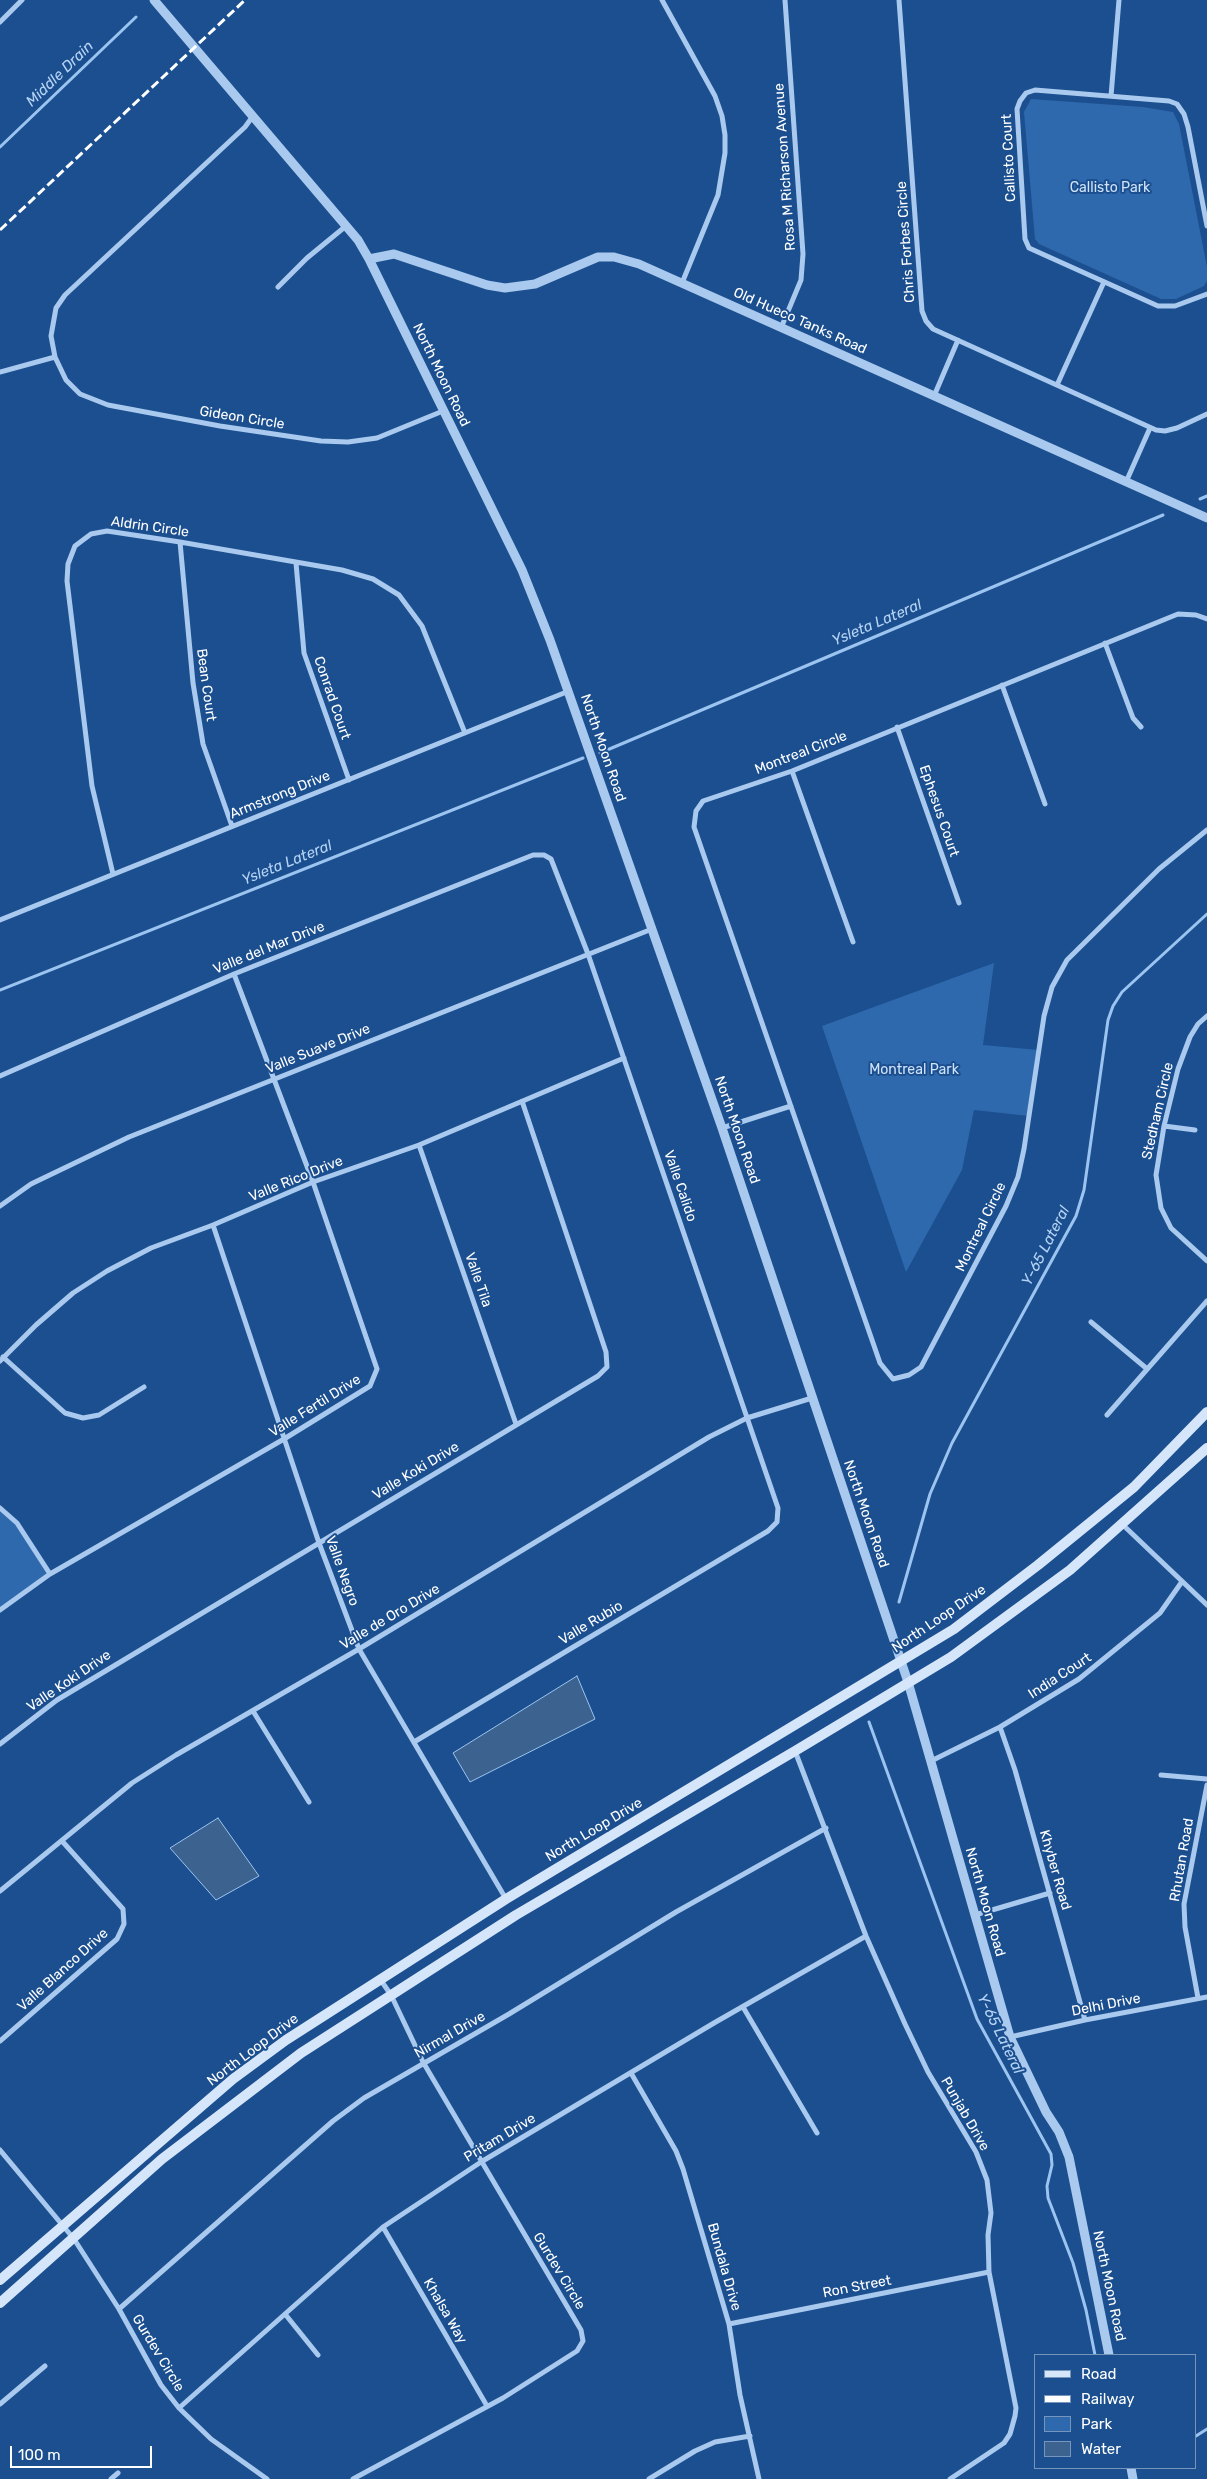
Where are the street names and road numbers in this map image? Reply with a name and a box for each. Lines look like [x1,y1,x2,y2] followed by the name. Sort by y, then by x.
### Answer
[771,83,799,251] street label: Rosa M Richarson Avenue
[998,114,1020,202] street label: Callisto Court
[893,181,919,303] street label: Chris Forbes Circle
[731,284,869,358] street label: Old Hueco Tanks Road
[409,321,473,429] street label: North Moon Road
[198,403,286,433] street label: Gideon Circle
[110,513,190,541] street label: Aldrin Circle
[193,647,219,723] street label: Bean Court
[310,654,354,742] street label: Conrad Court
[577,692,629,804] street label: North Moon Road
[752,728,850,778] street label: Montreal Circle
[915,763,963,859] street label: Ephesus Court
[227,767,333,823] street label: Armstrong Drive
[211,918,327,978] street label: Valle del Mar Drive
[263,1020,373,1078] street label: Valle Suave Drive
[1139,1061,1177,1161] street label: Stedham Circle
[711,1074,763,1186] street label: North Moon Road
[660,1148,700,1224] street label: Valle Calido
[247,1153,345,1205] street label: Valle Rico Drive
[952,1180,1010,1274] street label: Montreal Circle
[461,1250,495,1310] street label: Valle Tila
[266,1371,364,1441] street label: Valle Fertil Drive
[370,1439,462,1503] street label: Valle Koki Drive
[840,1458,892,1570] street label: North Moon Road
[322,1534,362,1608] street label: Valle Negro
[337,1581,443,1653] street label: Valle de Oro Drive
[889,1581,989,1657] street label: North Loop Drive
[556,1597,626,1649] street label: Valle Rubio
[24,1647,114,1715] street label: Valle Koki Drive
[1025,1649,1095,1703] street label: India Court
[543,1795,645,1865] street label: North Loop Drive
[1166,1817,1198,1903] street label: Rhutan Road
[1036,1828,1074,1912] street label: Khyber Road
[961,1845,1009,1959] street label: North Moon Road
[14,1925,112,2015] street label: Valle Blanco Drive
[1070,1990,1142,2020] street label: Delhi Drive
[412,2008,488,2062] street label: Nirmal Drive
[204,2010,302,2090] street label: North Loop Drive
[937,2074,993,2154] street label: Punjab Drive
[461,2110,539,2166] street label: Pritam Drive
[703,2221,745,2313] street label: Bundala Drive
[529,2229,589,2313] street label: Gurdev Circle
[1089,2229,1129,2343] street label: North Moon Road
[821,2272,893,2302] street label: Ron Street
[420,2275,470,2347] street label: Khalsa Way
[128,2311,188,2395] street label: Gurdev Circle

